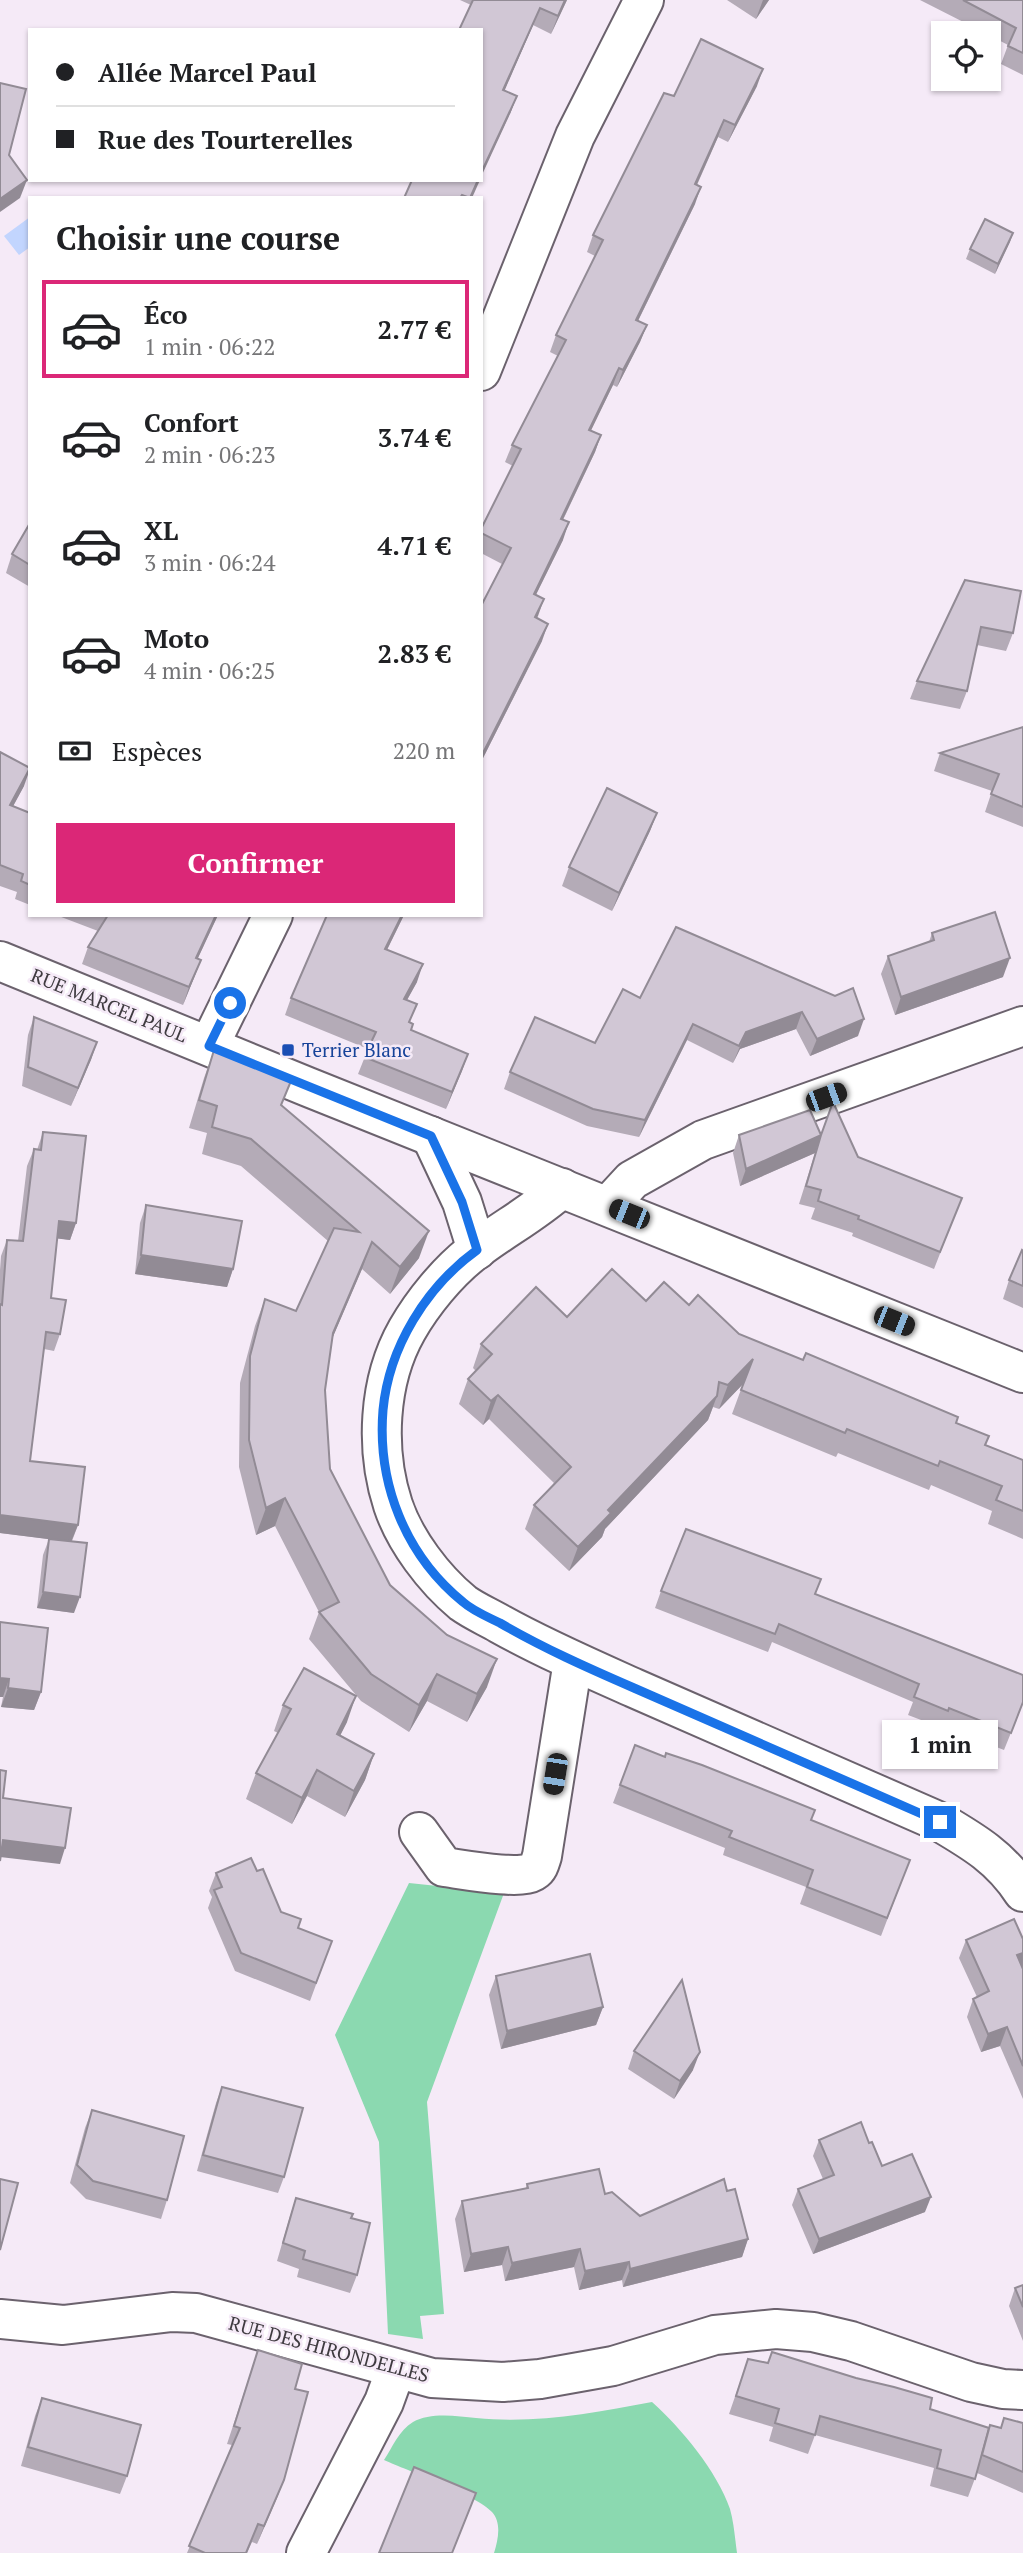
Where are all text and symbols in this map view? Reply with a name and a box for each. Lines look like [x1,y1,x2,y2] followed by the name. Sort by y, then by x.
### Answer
[931,21,1001,91] map controls
[931,21,1001,91] button: locate
[98,55,317,89] text: Allée Marcel Paul
[98,122,353,156] text: Rue des Tourterelles
[56,217,340,259] text: Choisir une course
[144,297,187,331] text: Éco
[60,298,123,361] icon: car
[378,312,451,346] text: 2.77 €
[144,331,276,362] text: 1 min · 06:22
[144,405,239,439] text: Confort
[60,406,123,469] icon: car
[378,420,451,454] text: 3.74 €
[144,439,276,470] text: 2 min · 06:23
[144,513,178,547] text: XL
[60,514,123,577] icon: car
[378,528,451,562] text: 4.71 €
[144,547,276,578] text: 3 min · 06:24
[144,621,209,655] text: Moto
[60,622,123,685] icon: car
[378,636,451,670] text: 2.83 €
[144,655,276,686] text: 4 min · 06:25
[56,732,94,770] icon: cash
[112,734,202,768] text: Espèces
[393,735,455,766] text: 220 m
[56,823,455,903] button: Confirmer
[28,962,191,1047] street label: RUE MARCEL PAUL
[214,987,246,1019] route start
[302,1037,411,1062] place label: Terrier Blanc
[280,1042,296,1058] marker: Terrier Blanc
[803,1080,850,1114] car
[606,1196,653,1232] car
[871,1303,918,1339] car
[882,1720,998,1770] callout: 1 min
[909,1729,971,1760] text: 1 min
[542,1752,569,1796] car
[924,1806,956,1838] route end
[226,2310,432,2387] street label: RUE DES HIRONDELLES

